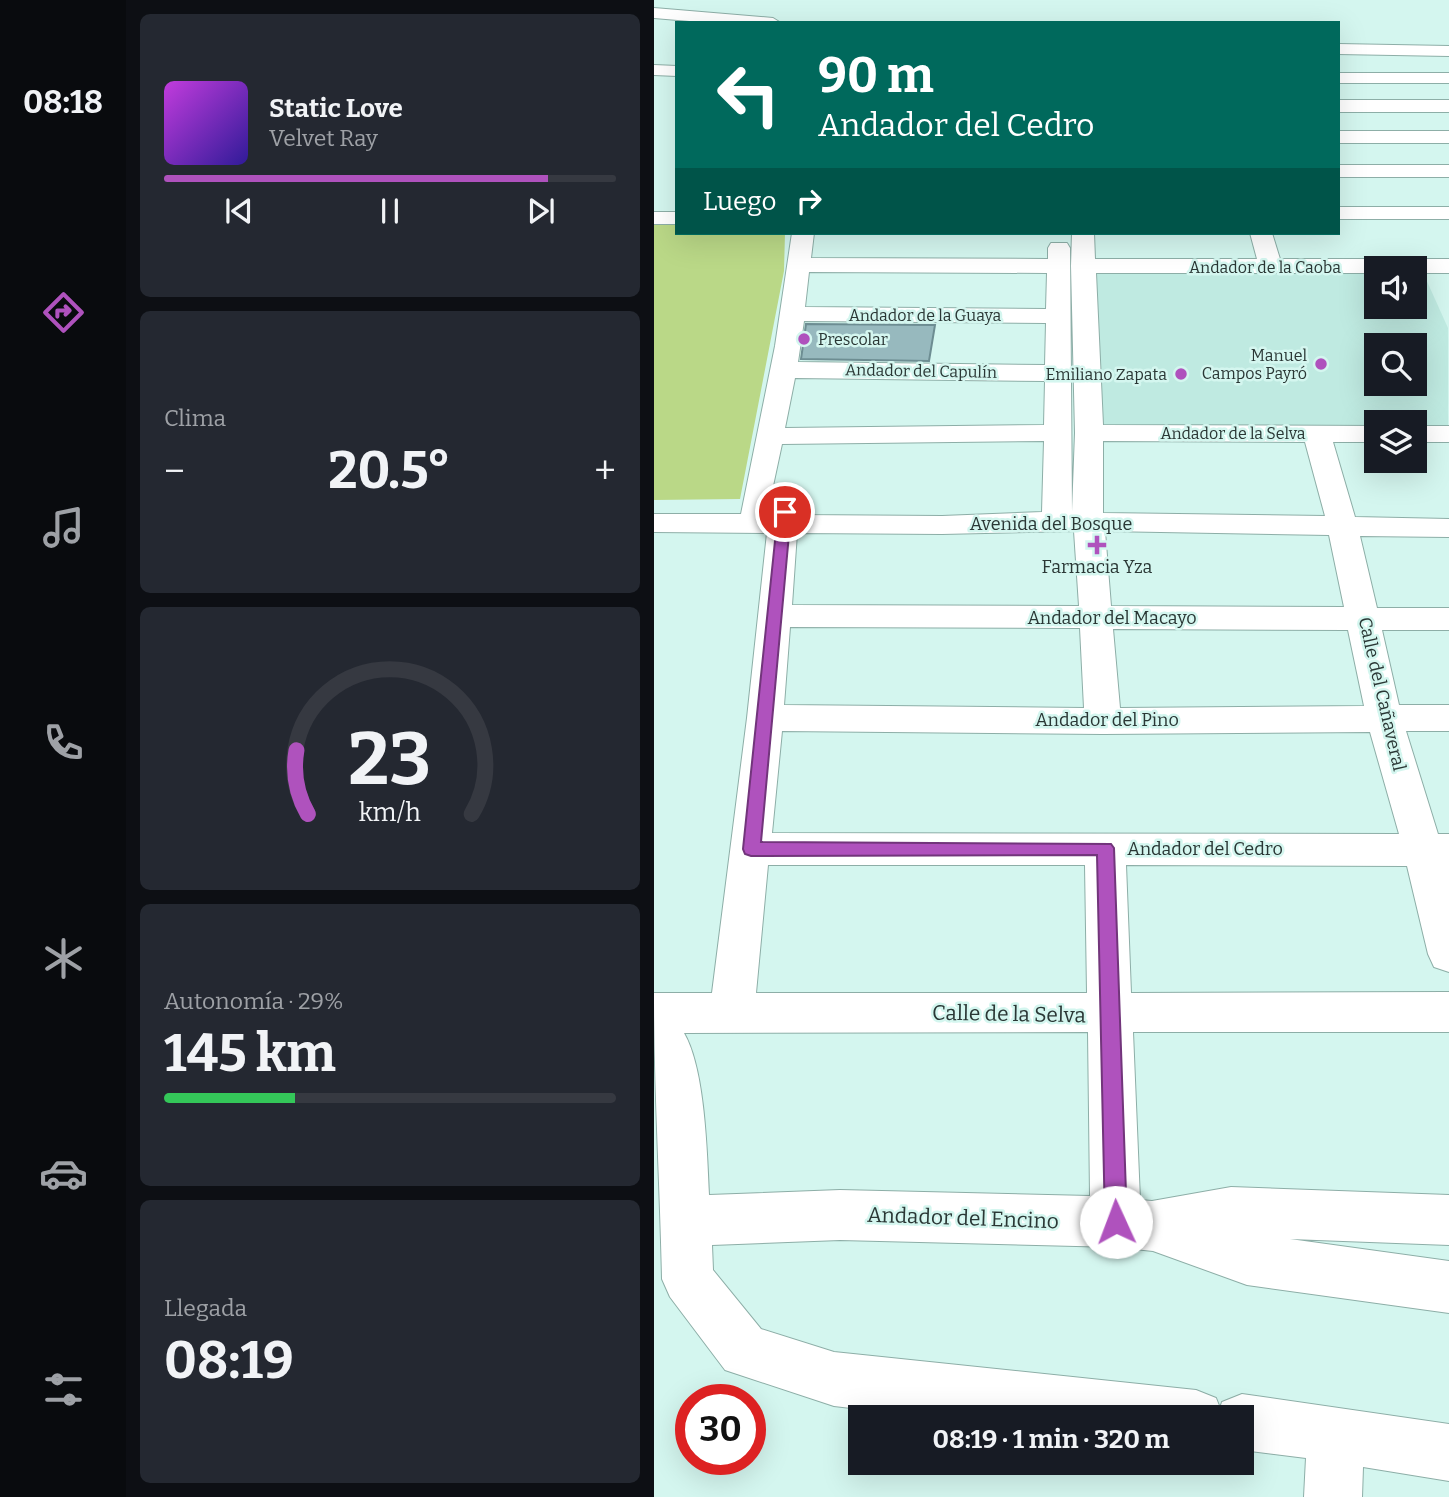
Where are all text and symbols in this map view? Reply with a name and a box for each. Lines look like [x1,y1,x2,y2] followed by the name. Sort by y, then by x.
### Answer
[818,46,934,105] text: 90 m
[703,49,794,140] icon: left
[23,83,103,121] text: 08:18
[269,93,403,124] text: Static Love
[818,106,1094,144] text: Andador del Cedro
[269,124,378,152] text: Velvet Ray
[790,182,828,220] icon: right
[703,186,776,217] text: Luego
[220,192,258,230] icon: previous
[371,192,409,230] icon: pause
[522,192,560,230] icon: next
[1364,256,1427,473] map controls
[1364,256,1427,319] button: sound
[1189,258,1341,277] street label: Andador de la Caoba
[39,288,88,337] icon: directions
[849,306,1002,325] street label: Andador de la Guaya
[818,330,888,349] place label: Prescolar
[796,331,812,347] marker: Prescolar
[1364,333,1427,396] button: search
[1202,346,1307,383] place label: Manuel Campos Payró
[1313,356,1329,372] marker: Manuel Campos Payró
[845,360,997,382] street label: Andador del Capulín
[1045,365,1167,384] place label: Emiliano Zapata
[1173,366,1189,382] marker: Emiliano Zapata
[164,404,226,432] text: Clima
[1364,410,1427,473] button: layers
[1160,424,1306,443] street label: Andador de la Selva
[328,439,451,502] text: 20.5°
[164,448,185,494] text: −
[594,448,616,494] text: +
[755,482,815,542] pin
[766,493,804,531] icon: arrive
[39,503,88,552] icon: music
[970,513,1132,535] street label: Avenida del Bosque
[1089,537,1105,553] marker: Farmacia Yza
[1042,556,1153,578] place label: Farmacia Yza
[1027,607,1197,629] street label: Andador del Macayo
[1354,615,1410,773] street label: Calle del Cañaveral
[1035,709,1179,731] street label: Andador del Pino
[349,717,431,804] text: 23
[39,718,88,767] icon: phone
[359,798,421,828] text: km/h
[1127,838,1283,860] street label: Andador del Cedro
[39,934,88,983] icon: climate
[164,987,343,1015] text: Autonomía · 29%
[932,1000,1087,1028] street label: Calle de la Selva
[164,1022,336,1085] text: 145 km
[39,1149,88,1198] icon: car
[1079,1185,1153,1259] position arrow
[867,1202,1059,1234] street label: Andador del Encino
[164,1294,247,1322] text: Llegada
[164,1329,294,1392] text: 08:19
[39,1365,88,1414] icon: filters
[675,1384,766,1475] speed limit sign: 30
[933,1424,1170,1455] text: 08:19 · 1 min · 320 m

